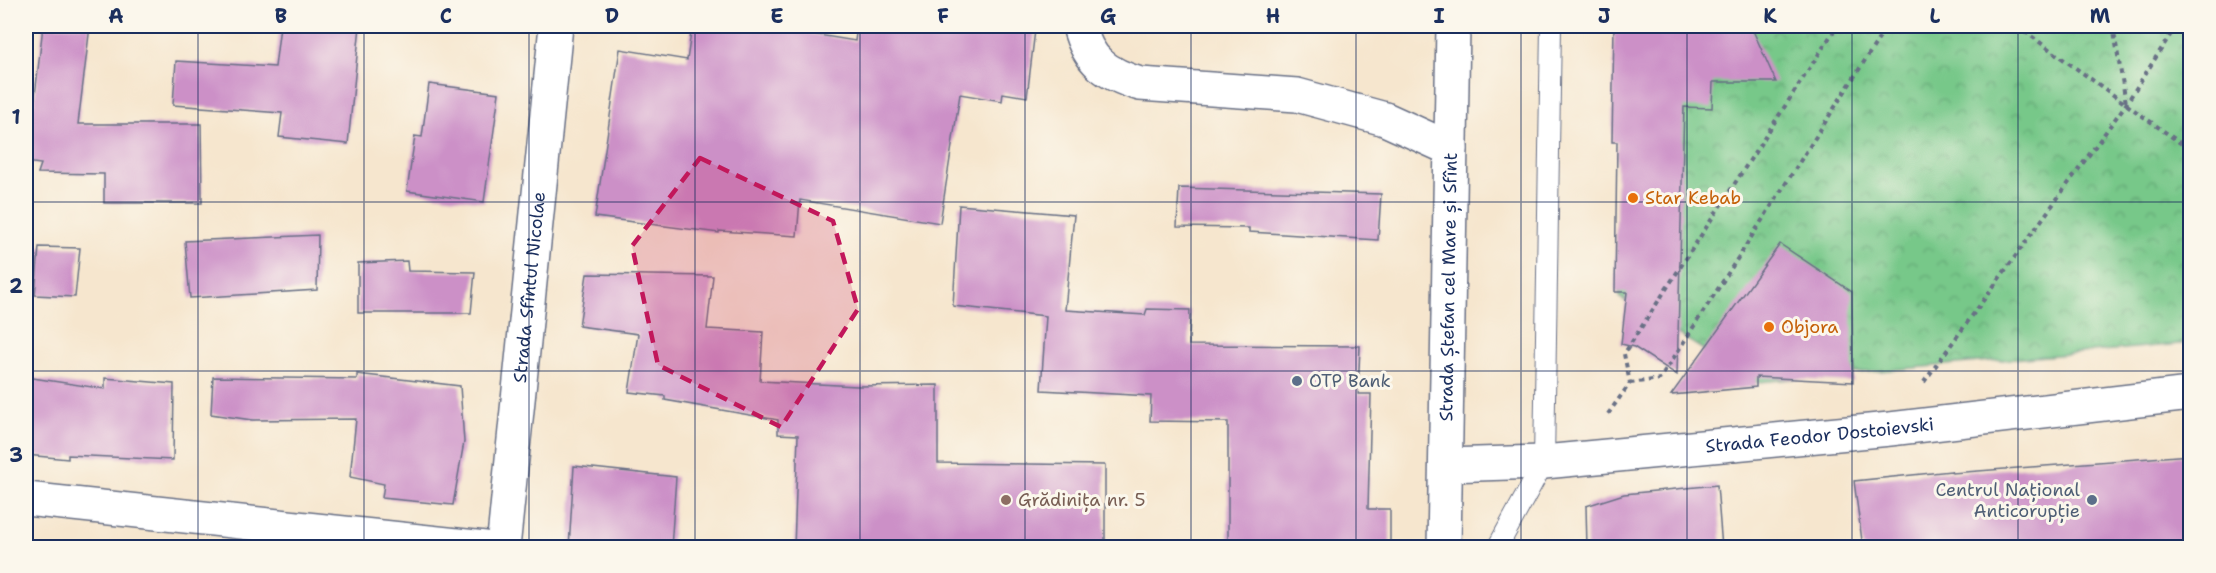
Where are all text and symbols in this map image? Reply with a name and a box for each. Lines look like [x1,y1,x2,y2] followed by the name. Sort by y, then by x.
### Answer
[108,3,124,29] text: A
[275,3,287,29] text: B
[440,3,452,29] text: C
[605,3,619,29] text: D
[770,3,784,29] text: E
[937,3,949,29] text: F
[1100,3,1116,29] text: G
[1266,3,1280,29] text: H
[1433,3,1445,29] text: I
[1598,3,1611,29] text: J
[1763,3,1777,29] text: K
[1930,3,1941,29] text: L
[2090,3,2111,29] text: M
[11,104,21,130] text: 1
[1434,152,1463,422] street label: Strada Ștefan cel Mare și Sfînt
[1645,186,1741,210] place label: Star Kebab
[508,191,551,384] street label: Strada Sfîntul Nicolae
[1626,191,1640,205] marker: Star Kebab
[9,273,23,299] text: 2
[1781,315,1839,339] place label: Objora
[1762,320,1776,334] marker: Objora
[1309,369,1391,393] place label: OTP Bank
[1290,374,1304,388] marker: OTP Bank
[1704,412,1935,459] street label: Strada Fеodor Dostoievski
[9,442,23,468] text: 3
[1935,478,2081,523] place label: Centrul Național Anticorupție
[1018,488,1146,512] place label: Grădinița nr. 5
[999,493,1013,507] marker: Grădinița nr. 5
[2085,493,2099,507] marker: Centrul Național Anticorupție

